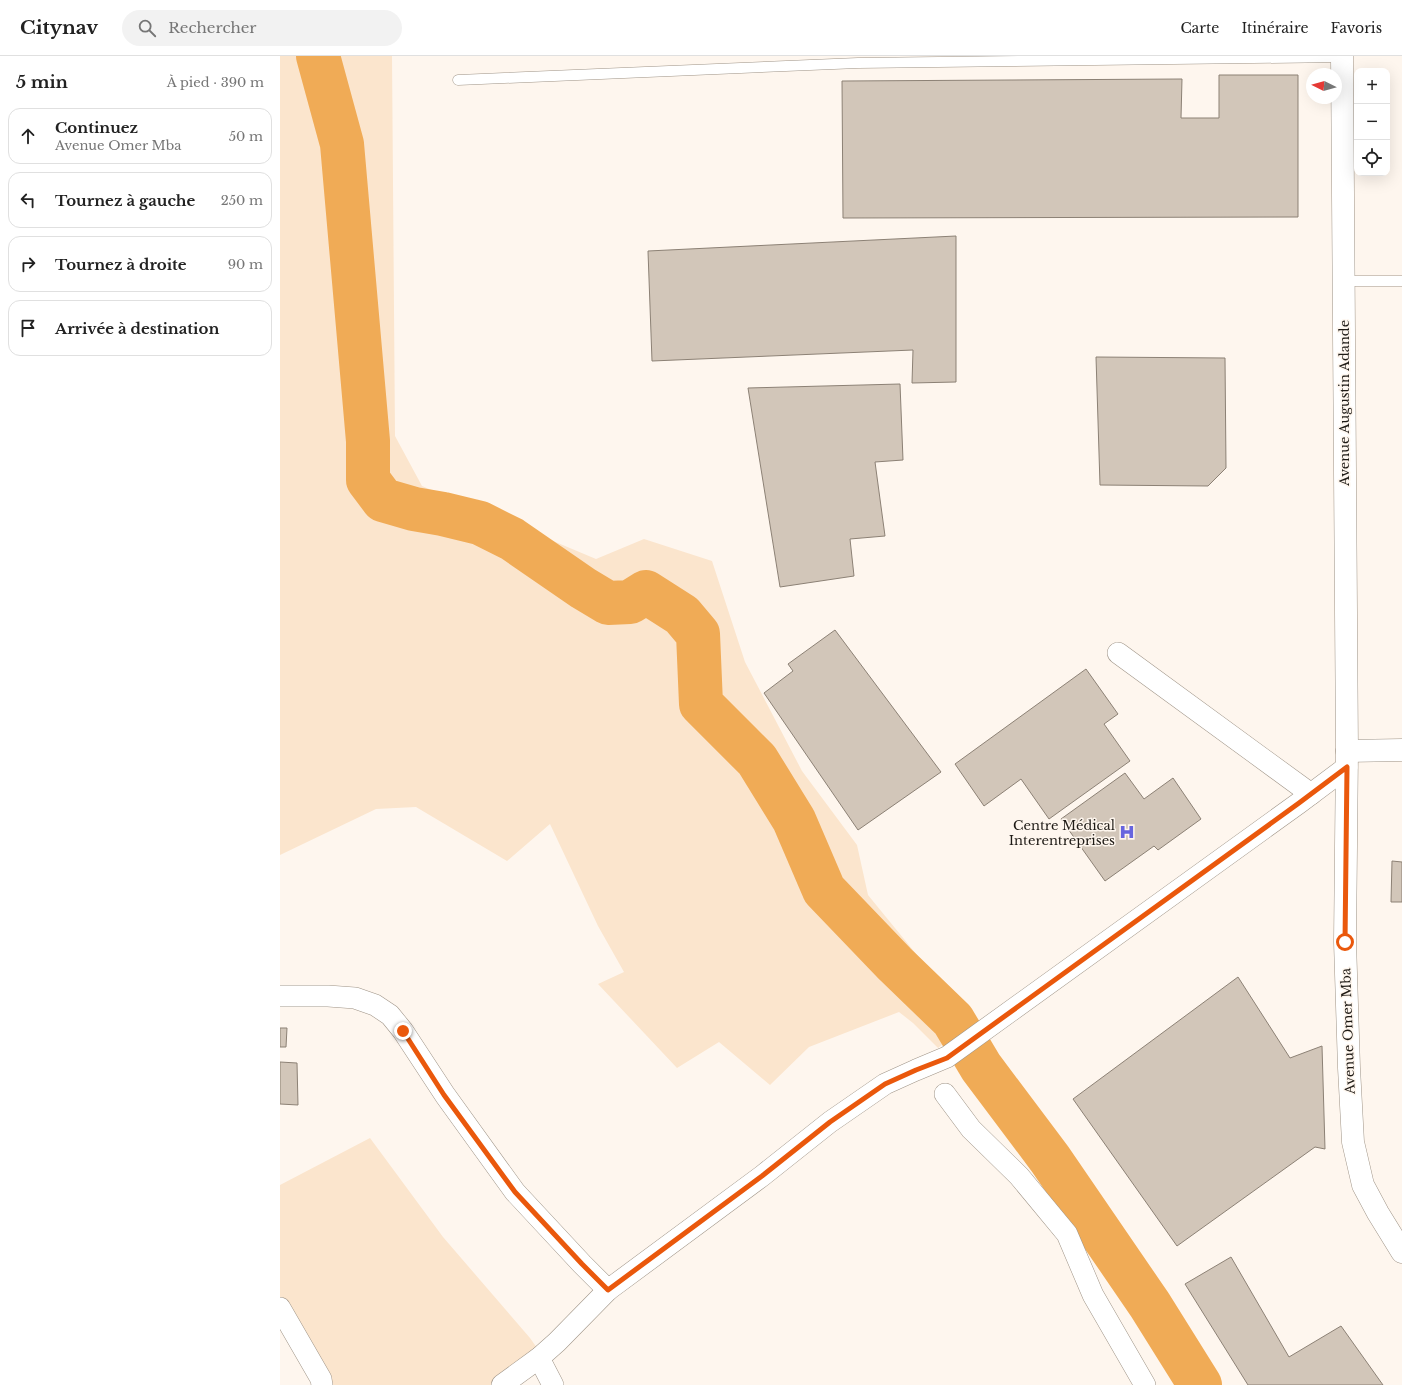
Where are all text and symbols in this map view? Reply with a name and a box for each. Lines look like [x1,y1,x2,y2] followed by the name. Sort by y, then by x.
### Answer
[122,10,402,46] search box
[20,16,98,39] text: Citynav
[136,17,158,39] icon: search
[168,18,257,37] text: Rechercher
[1180,19,1219,37] text: Carte
[1241,19,1308,37] text: Itinéraire
[1330,19,1382,37] text: Favoris
[1306,68,1342,104] north arrow
[1354,68,1390,176] map controls
[1354,68,1390,104] button: +
[16,72,68,93] text: 5 min
[167,74,264,91] text: À pied · 390 m
[1354,104,1390,140] button: −
[55,118,138,137] text: Continuez
[17,125,39,147] icon: ahead
[229,128,263,145] text: 50 m
[55,137,181,154] text: Avenue Omer Mba
[1354,140,1390,176] button: locate
[17,189,39,211] icon: left
[55,191,195,210] text: Tournez à gauche
[221,192,263,209] text: 250 m
[17,253,39,275] icon: right
[55,255,187,274] text: Tournez à droite
[228,256,263,273] text: 90 m
[17,317,39,339] icon: arrive
[55,319,219,338] text: Arrivée à destination
[1336,320,1353,487] street label: Avenue Augustin Adande
[1009,817,1115,849] place label: Centre Médical Interentreprises
[1118,823,1136,841] hospital icon: Centre Médical Interentreprises
[1336,933,1354,951] route start
[1337,967,1359,1095] street label: Avenue Omer Mba
[394,1022,412,1040] route end

